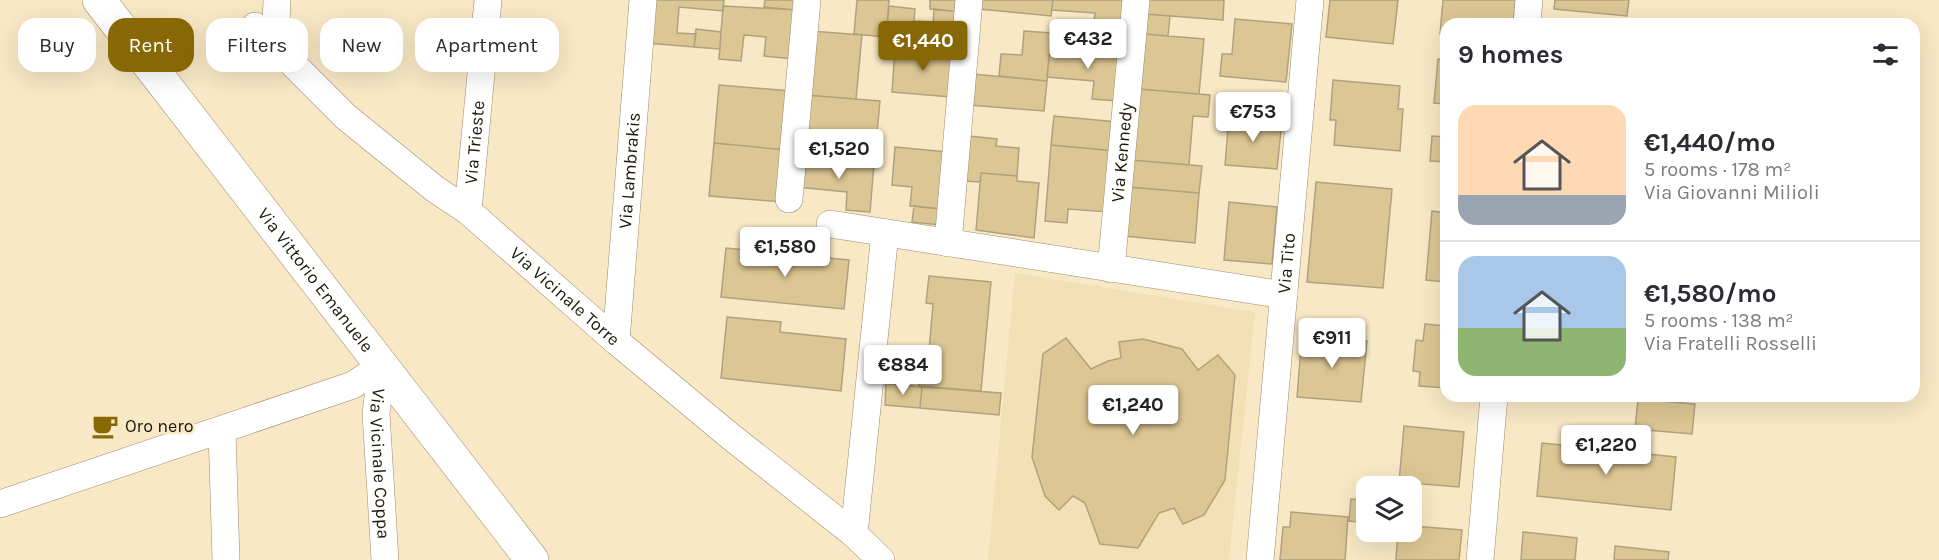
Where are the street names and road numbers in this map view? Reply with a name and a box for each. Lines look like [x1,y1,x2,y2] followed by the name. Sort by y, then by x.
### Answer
[460,99,489,185] street label: Via Trieste
[1106,101,1137,203] street label: Via Kennedy
[614,111,645,230] street label: Via Lambrakis
[253,203,378,357] street label: Via Vittorio Emanuele
[1273,232,1300,294] street label: Via Tito
[506,242,625,350] street label: Via Vicinale Torre
[365,387,395,540] street label: Via Vicinale Coppa

